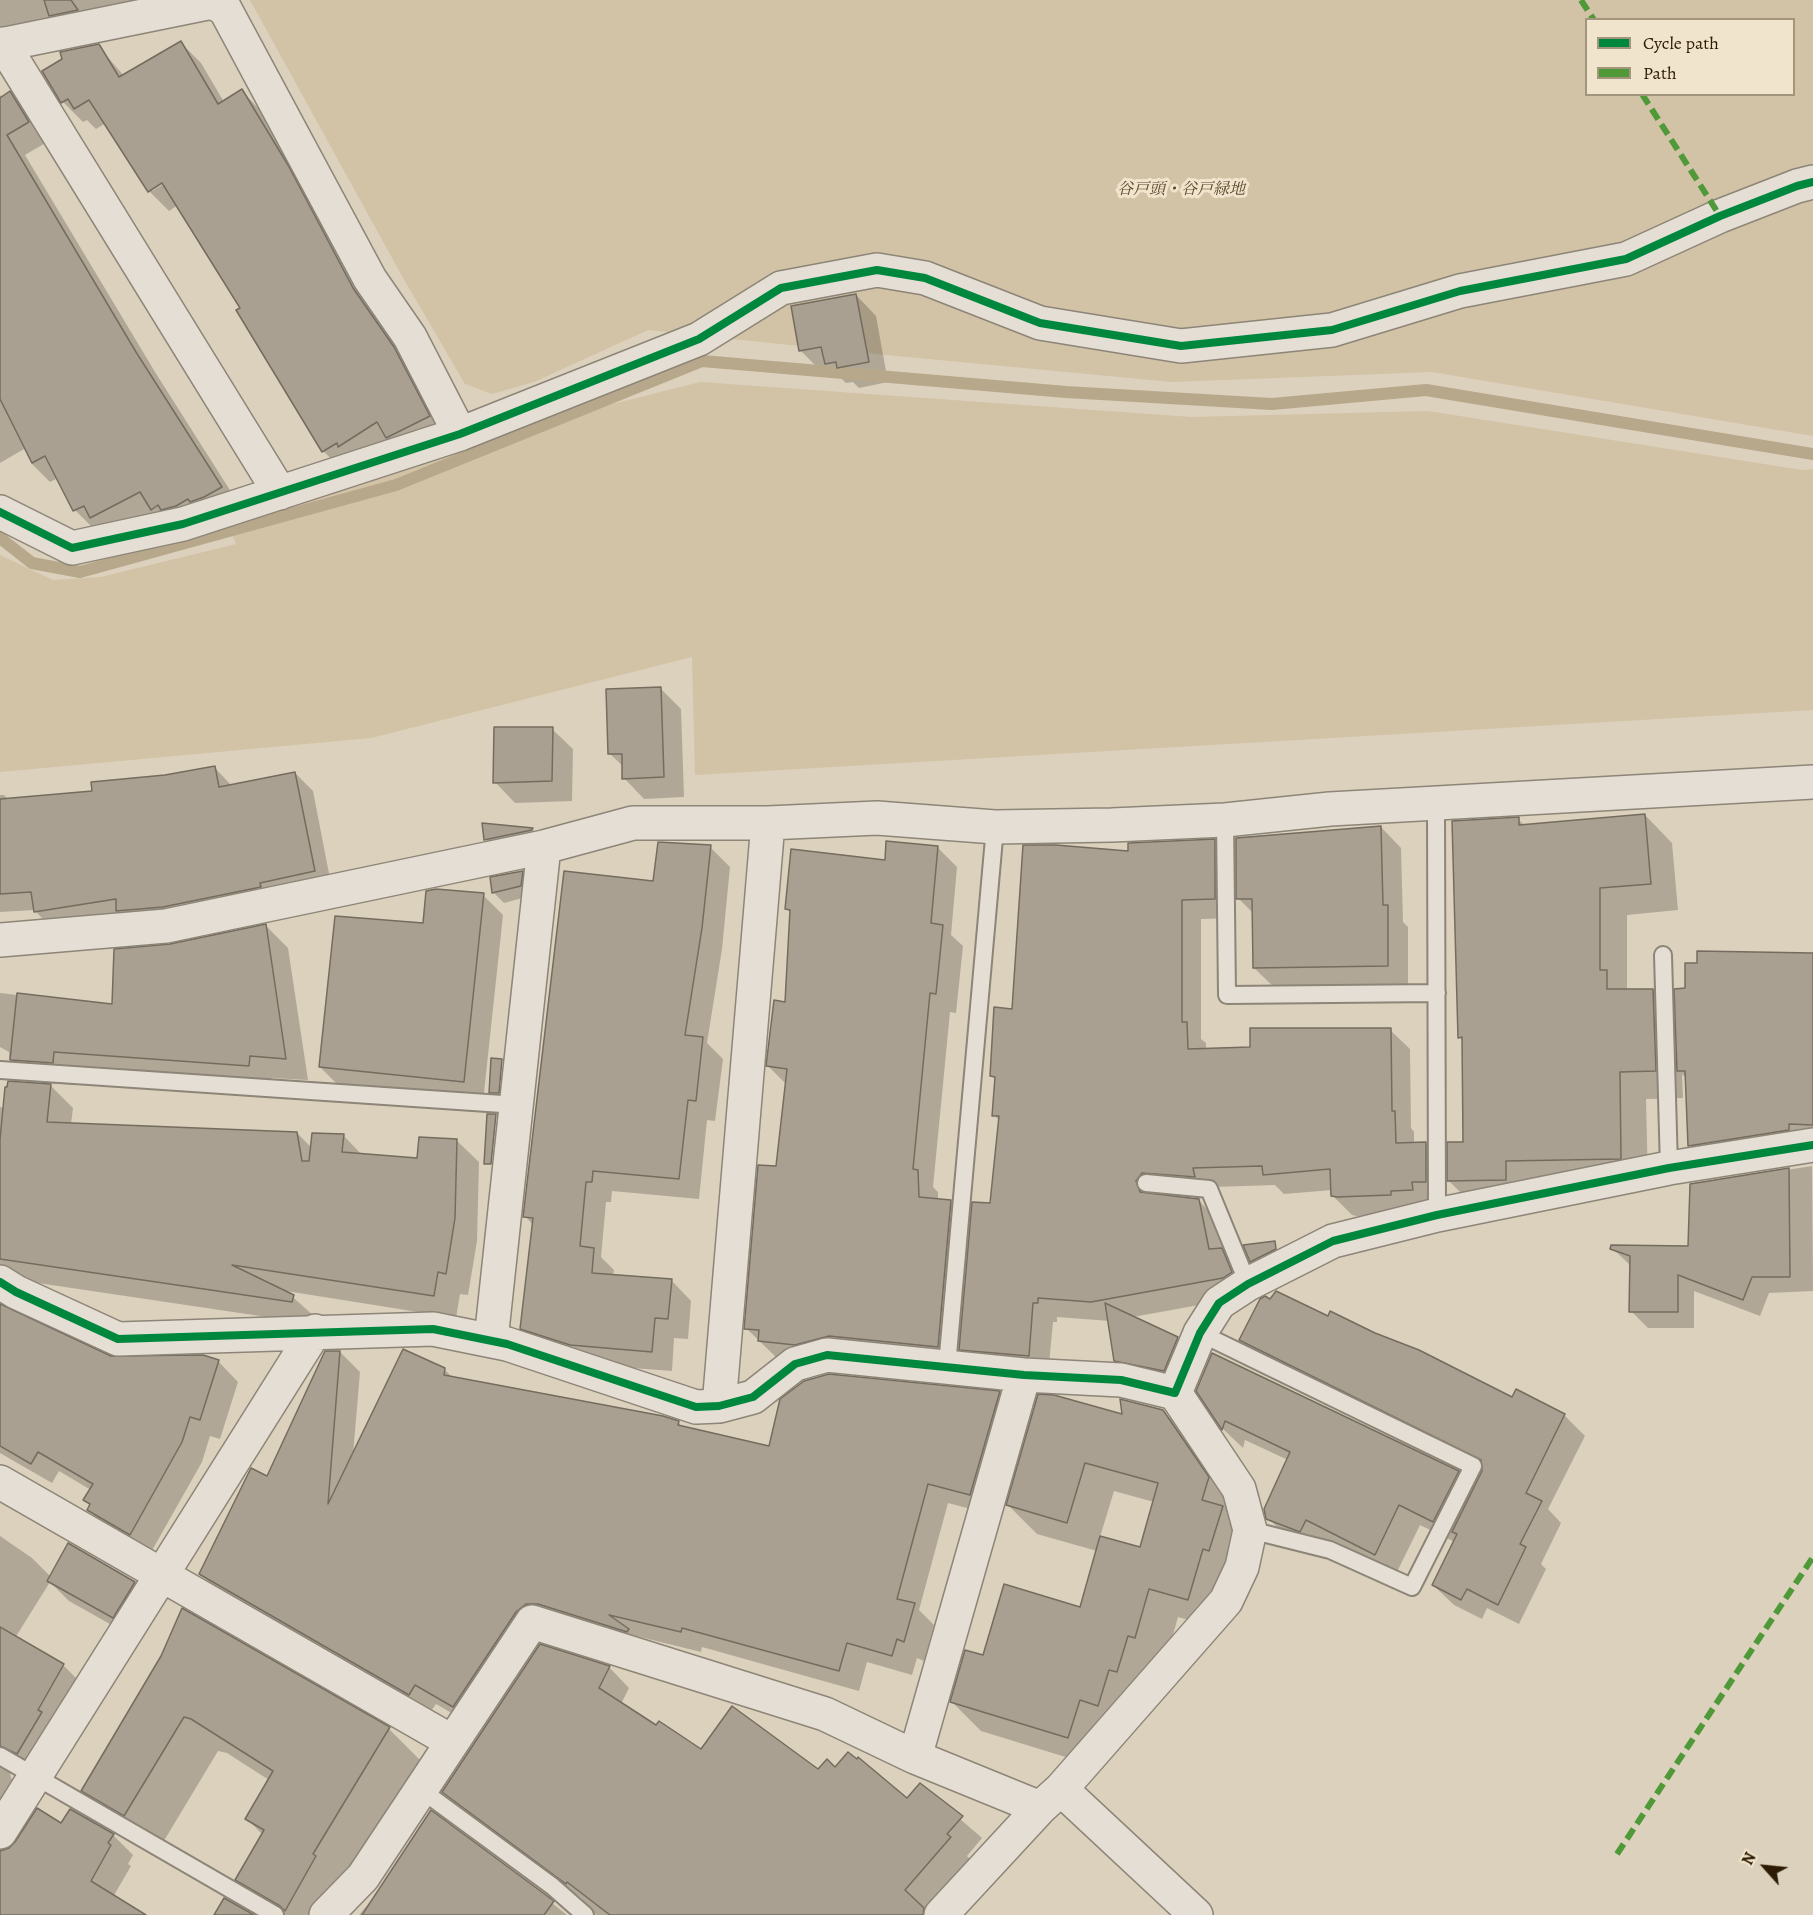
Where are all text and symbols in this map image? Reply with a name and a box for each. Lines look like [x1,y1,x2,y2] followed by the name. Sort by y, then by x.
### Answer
[1585,18,1795,96] legend
[1643,31,1719,55] text: Cycle path
[1643,61,1677,85] text: Path
[1117,180,1245,200] park label: 谷戸頭・谷戸緑地
[1735,1837,1795,1897] north arrow
[1737,1849,1761,1869] text: N

